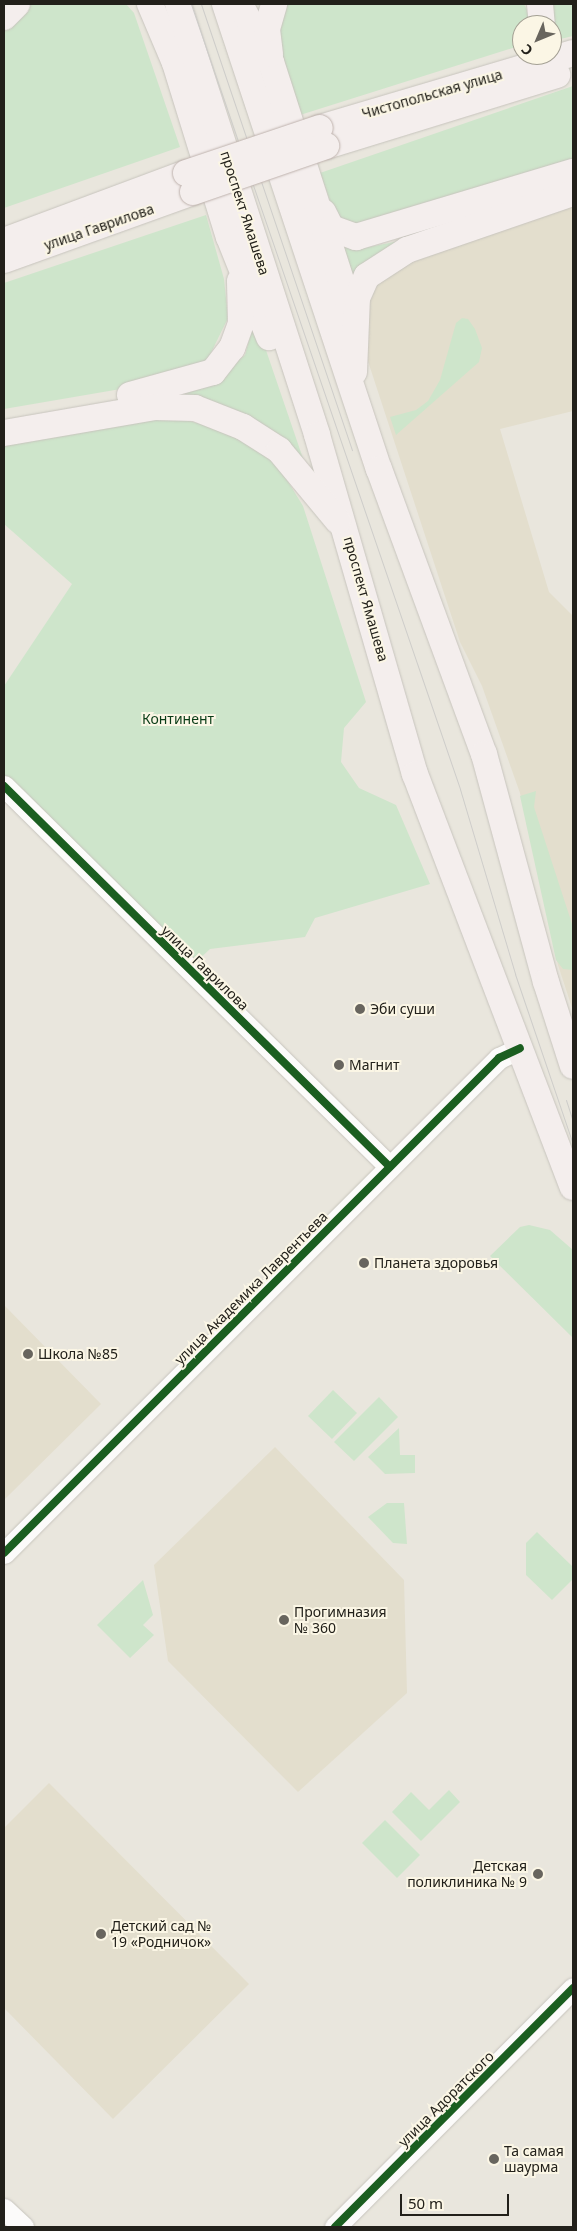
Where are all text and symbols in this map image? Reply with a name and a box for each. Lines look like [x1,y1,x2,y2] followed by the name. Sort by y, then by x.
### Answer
[512,15,562,65] north arrow
[517,40,537,60] text: С
[360,66,504,122] street label: Чистопольская улица
[217,149,273,277] street label: проспект Ямашева
[42,200,156,254] street label: улица Гаврилова
[340,535,392,663] street label: проспект Ямашева
[142,711,214,727] park label: Континент
[158,922,252,1014] street label: улица Гаврилова
[370,1001,435,1017] place label: Эби суши
[354,1003,366,1015] marker: Эби суши
[349,1057,399,1073] place label: Магнит
[333,1059,345,1071] marker: Магнит
[171,1208,331,1368] street label: улица Академика Лаврентьева
[374,1255,498,1271] place label: Планета здоровья
[358,1257,370,1269] marker: Планета здоровья
[38,1346,118,1362] place label: Школа №85
[22,1348,34,1360] marker: Школа №85
[294,1604,387,1636] place label: Прогимназия № 360
[278,1614,290,1626] marker: Прогимназия № 360
[407,1858,527,1890] place label: Детская поликлиника № 9
[531,1867,545,1881] marker: Детская поликлиника № 9
[111,1918,212,1950] place label: Детский сад № 19 «Родничок»
[95,1928,107,1940] marker: Детский сад № 19 «Родничок»
[395,2048,497,2150] street label: улица Адоратского
[504,2143,564,2176] place label: Та самая шаурма
[488,2153,500,2165] marker: Та самая шаурма
[402,2184,511,2216] scale bar
[408,2193,443,2213] text: 50 m

